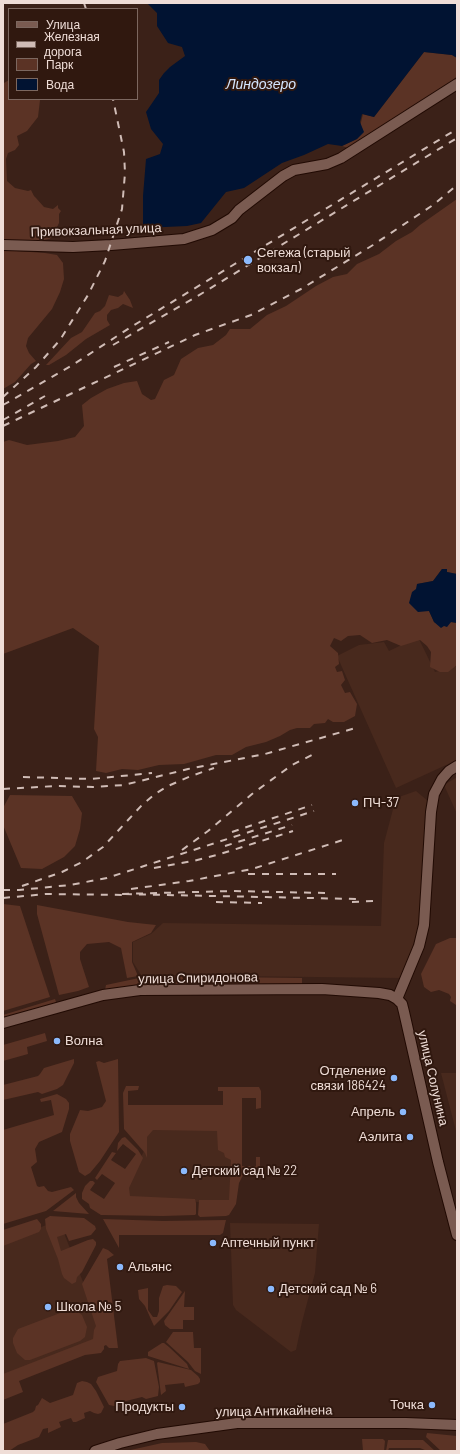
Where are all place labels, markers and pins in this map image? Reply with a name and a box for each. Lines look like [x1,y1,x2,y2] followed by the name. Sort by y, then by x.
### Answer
[257,245,350,276] place label: Сегежа (старый вокзал)
[242,254,254,266] marker: Сегежа (старый вокзал)
[363,795,399,811] place label: ПЧ-37
[350,798,360,808] marker: ПЧ-37
[65,1033,103,1049] place label: Волна
[52,1036,62,1046] marker: Волна
[311,1063,386,1094] place label: Отделение связи 186424
[389,1073,399,1083] marker: Отделение связи 186424
[351,1104,395,1120] place label: Апрель
[398,1107,408,1117] marker: Апрель
[359,1129,402,1145] place label: Аэлита
[405,1132,415,1142] marker: Аэлита
[192,1163,297,1179] place label: Детский сад № 22
[179,1166,189,1176] marker: Детский сад № 22
[221,1235,315,1251] place label: Аптечный пункт
[208,1238,218,1248] marker: Аптечный пункт
[128,1259,172,1275] place label: Альянс
[115,1262,125,1272] marker: Альянс
[279,1281,377,1297] place label: Детский сад № 6
[266,1284,276,1294] marker: Детский сад № 6
[56,1299,121,1315] place label: Школа № 5
[43,1302,53,1312] marker: Школа № 5
[390,1397,424,1413] place label: Точка
[115,1399,174,1415] place label: Продукты
[427,1400,437,1410] marker: Точка
[177,1402,187,1412] marker: Продукты

